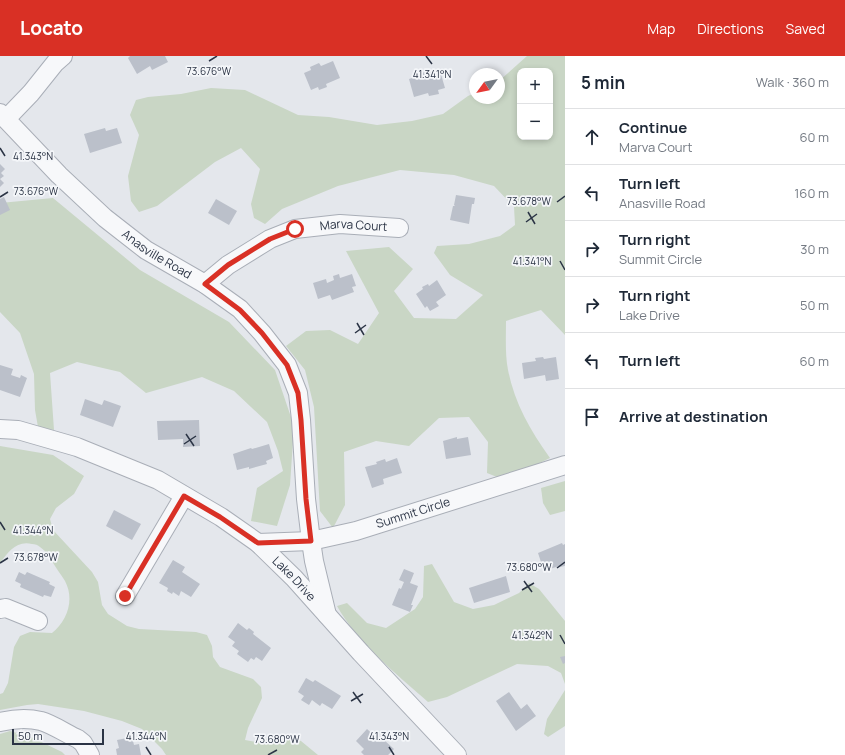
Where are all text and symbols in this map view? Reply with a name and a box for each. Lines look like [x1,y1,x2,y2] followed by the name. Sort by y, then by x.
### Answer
[20,15,83,41] text: Locato
[647,19,675,38] text: Map
[697,19,764,38] text: Directions
[786,19,825,38] text: Saved
[187,64,232,78] text: 73.676°W
[413,67,451,81] text: 41.341°N
[469,68,505,104] north arrow
[517,68,553,140] map controls
[517,68,553,104] button: +
[581,71,625,94] text: 5 min
[756,73,829,91] text: Walk · 360 m
[517,104,553,140] button: −
[619,117,687,138] text: Continue
[581,126,603,148] icon: ahead
[799,128,829,146] text: 60 m
[619,138,692,156] text: Marva Court
[13,149,53,163] text: 41.343°N
[619,173,681,194] text: Turn left
[581,182,603,204] icon: left
[14,184,59,198] text: 73.676°W
[794,184,829,202] text: 160 m
[507,194,552,208] text: 73.678°W
[619,194,705,212] text: Anasville Road
[319,215,388,235] street label: Marva Court
[286,220,304,238] route start
[119,225,195,283] street label: Anasville Road
[619,229,690,250] text: Turn right
[581,238,603,260] icon: right
[800,240,829,258] text: 30 m
[619,250,702,268] text: Summit Circle
[513,254,551,268] text: 41.341°N
[619,285,690,306] text: Turn right
[581,294,603,316] icon: right
[800,296,829,314] text: 50 m
[619,306,680,324] text: Lake Drive
[581,350,603,372] icon: left
[619,350,681,371] text: Turn left
[799,352,829,370] text: 60 m
[581,406,603,428] icon: arrive
[619,406,768,427] text: Arrive at destination
[374,493,452,532] street label: Summit Circle
[13,523,53,537] text: 41.344°N
[14,550,59,564] text: 73.678°W
[269,552,320,605] street label: Lake Drive
[506,560,552,574] text: 73.680°W
[116,587,134,605] route end
[512,628,552,642] text: 41.342°N
[12,727,104,746] scale bar
[18,728,43,743] text: 50 m
[126,729,166,743] text: 41.344°N
[369,729,409,743] text: 41.343°N
[254,732,300,746] text: 73.680°W

